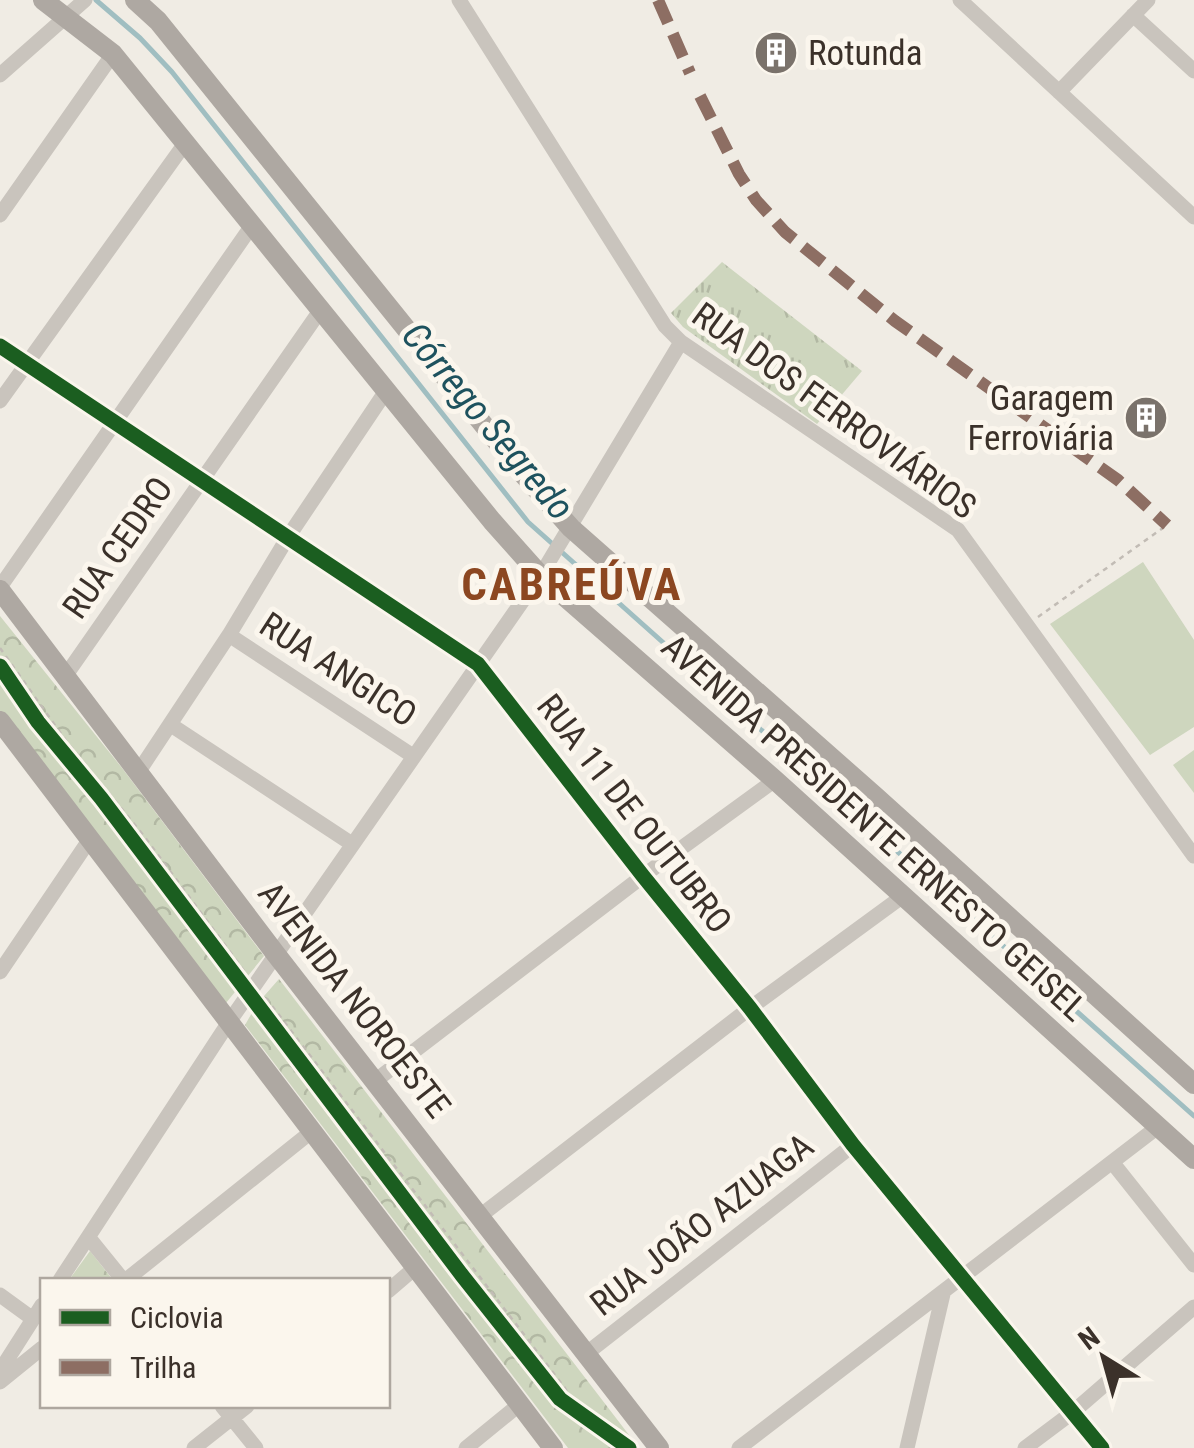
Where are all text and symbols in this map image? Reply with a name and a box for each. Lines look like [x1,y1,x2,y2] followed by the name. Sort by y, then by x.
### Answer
[753,30,799,76] building icon: Rotunda
[808,33,923,74] place label: Rotunda
[684,294,984,528] street label: RUA DOS FERROVIÁRIOS
[393,314,583,528] water label: Córrego Segredo
[968,378,1114,459] place label: Garagem Ferroviária
[1123,395,1169,441] building icon: Garagem Ferroviária
[54,470,182,626] street label: RUA CEDRO
[461,558,683,611] district label: CABREÚVA
[252,604,424,736] street label: RUA ANGICO
[653,626,1095,1030] street label: AVENIDA PRESIDENTE ERNESTO GEISEL
[528,687,740,941] street label: RUA 11 DE OUTUBRO
[249,874,459,1126] street label: AVENIDA NOROESTE
[582,1125,822,1325] street label: RUA JOÃO AZUAGA
[40,1278,390,1408] legend
[130,1300,224,1335] text: Ciclovia
[1054,1308,1154,1408] north arrow
[1072,1320,1106,1357] text: N
[130,1350,196,1385] text: Trilha

